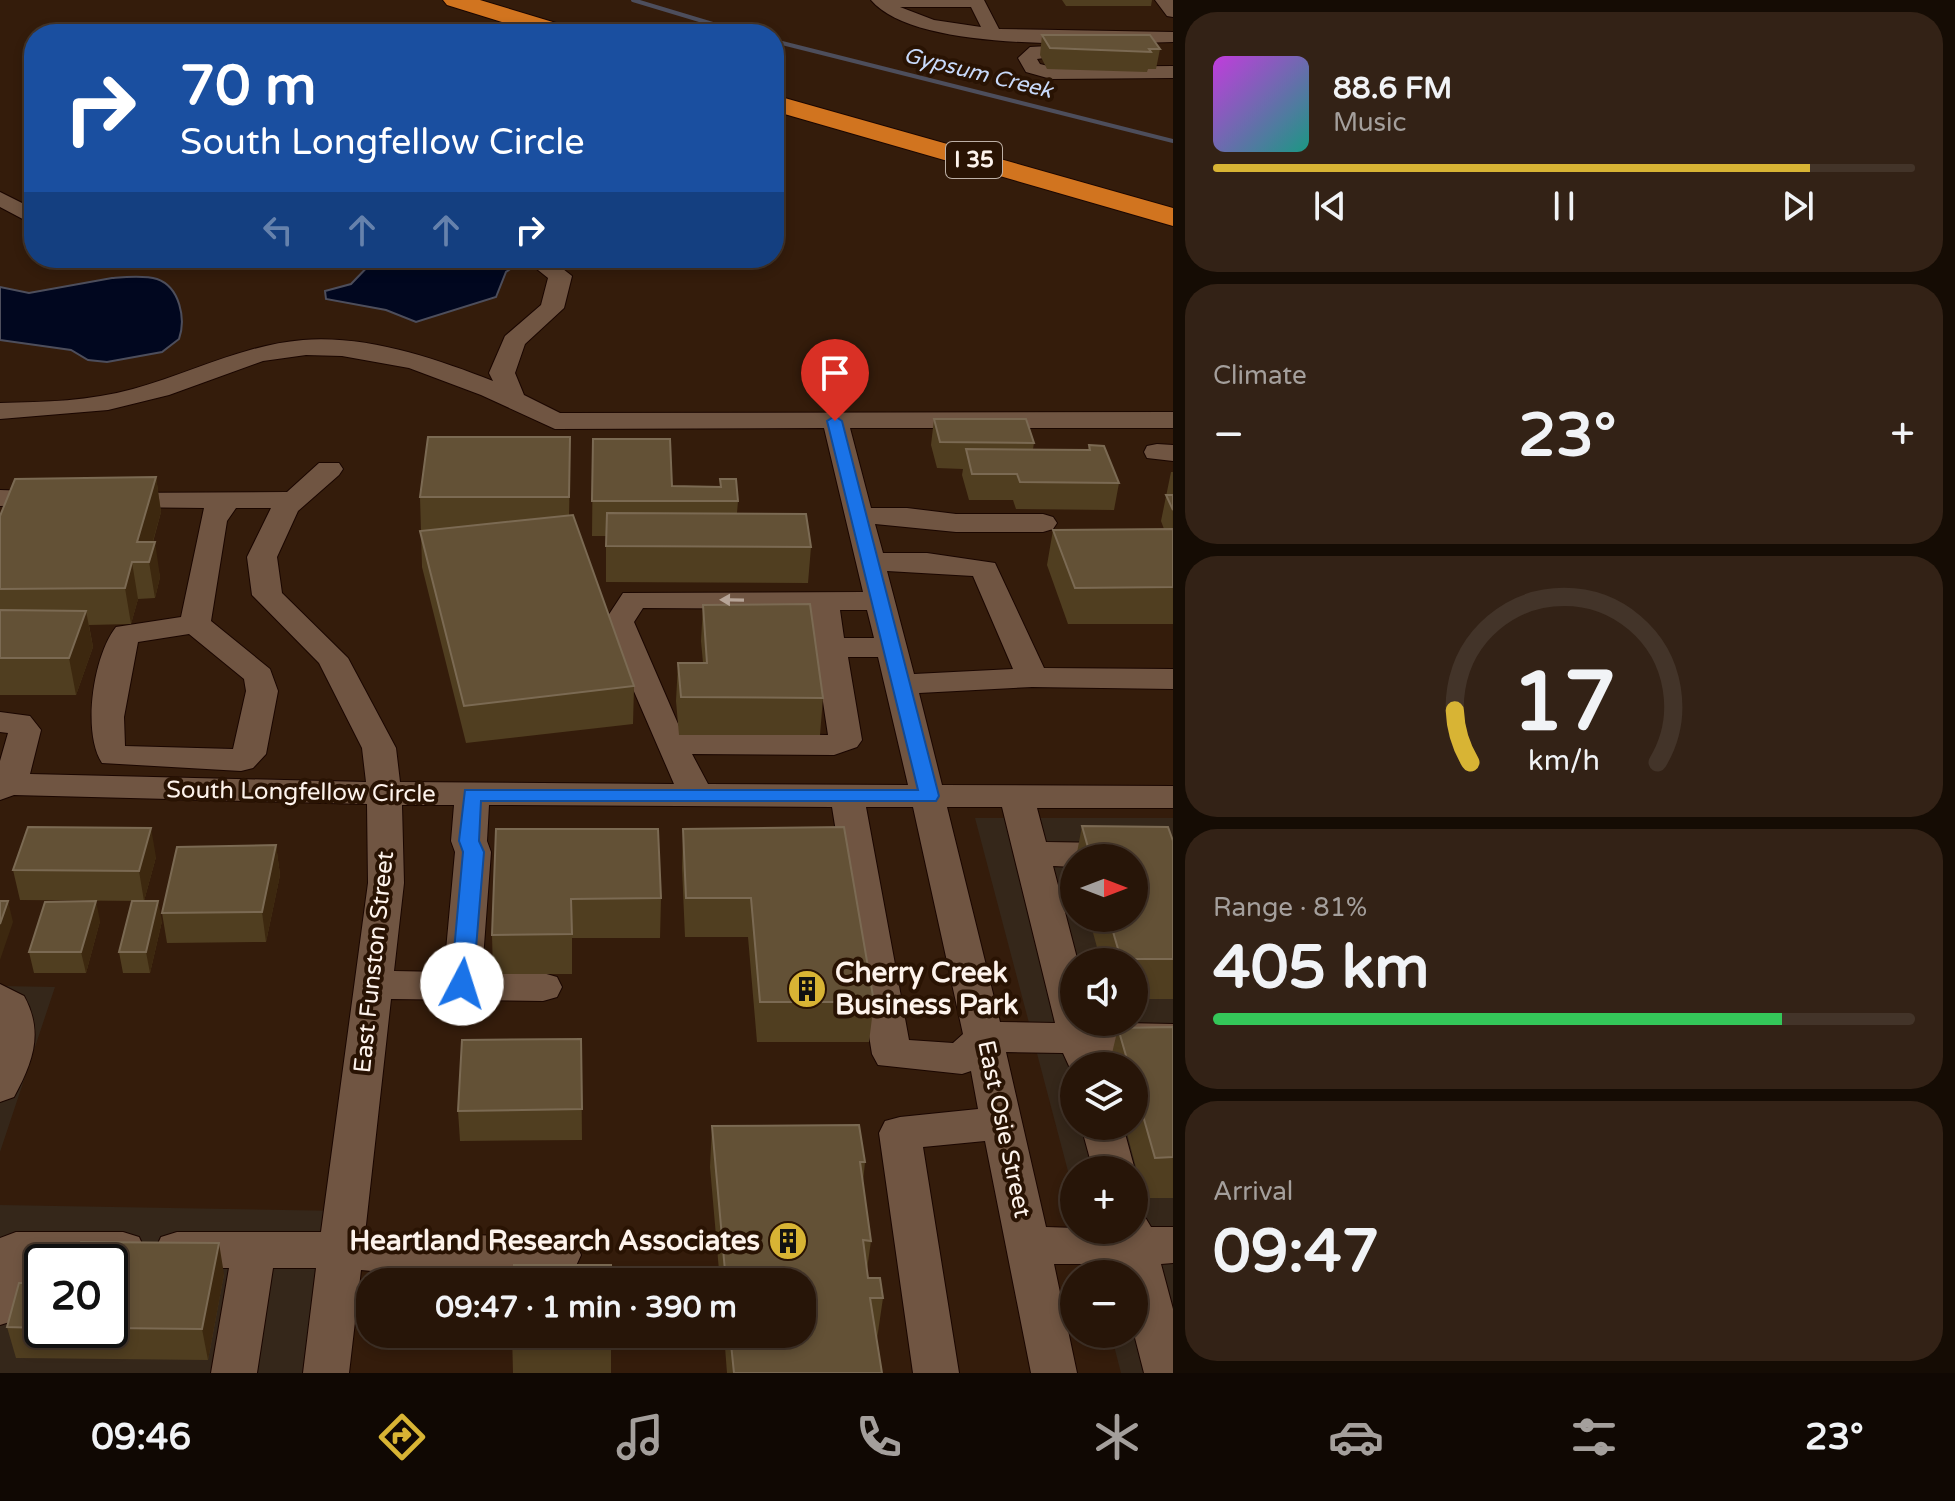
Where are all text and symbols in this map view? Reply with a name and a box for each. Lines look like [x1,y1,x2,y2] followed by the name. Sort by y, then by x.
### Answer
[901,42,1057,105] water label: Gypsum Creek
[180,53,316,120] text: 70 m
[48,56,152,160] icon: right
[1333,70,1452,107] text: 88.6 FM
[1333,107,1406,138] text: Music
[180,121,585,164] text: South Longfellow Circle
[946,142,1002,178] road number: I 35
[1308,184,1352,228] icon: previous
[1542,184,1586,228] icon: pause
[1776,184,1820,228] icon: next
[256,208,300,252] icon: left
[340,208,384,252] icon: ahead
[424,208,468,252] icon: ahead
[508,208,552,252] icon: right
[801,339,869,421] pin
[813,351,857,395] icon: arrive
[1213,360,1307,391] text: Climate
[1518,400,1616,472] text: 23°
[1213,409,1244,462] text: −
[1890,409,1915,462] text: +
[719,594,744,606] one-way arrow
[1512,652,1616,752] text: 17
[1528,744,1600,778] text: km/h
[166,775,436,809] street label: South Longfellow Circle
[1060,844,1148,932] north arrow
[1060,844,1148,1348] map controls
[348,850,400,1074] street label: East Funston Street
[1213,892,1367,923] text: Range · 81%
[1213,932,1429,1004] text: 405 km
[420,942,504,1026] position arrow
[1060,948,1148,1036] button: sound
[835,956,1019,1022] place label: Cherry Creek Business Park
[786,968,828,1010] building icon: Cherry Creek Business Park
[971,1038,1037,1220] street label: East Osie Street
[1060,1052,1148,1140] button: layers
[1060,1156,1148,1244] button: +
[1213,1176,1293,1207] text: Arrival
[1213,1216,1379,1288] text: 09:47
[767,1220,809,1262] building icon: Heartland Research Associates
[349,1224,760,1258] place label: Heartland Research Associates
[24,1244,128,1348] speed limit sign: 20
[1060,1260,1148,1348] button: −
[435,1289,737,1326] text: 09:47 · 1 min · 390 m
[374,1409,430,1465] icon: directions
[612,1409,668,1465] icon: music
[851,1409,907,1465] icon: phone
[1089,1409,1145,1465] icon: climate
[1328,1409,1384,1465] icon: car
[1566,1409,1622,1465] icon: filters
[91,1416,191,1459] text: 09:46
[1805,1416,1864,1459] text: 23°

